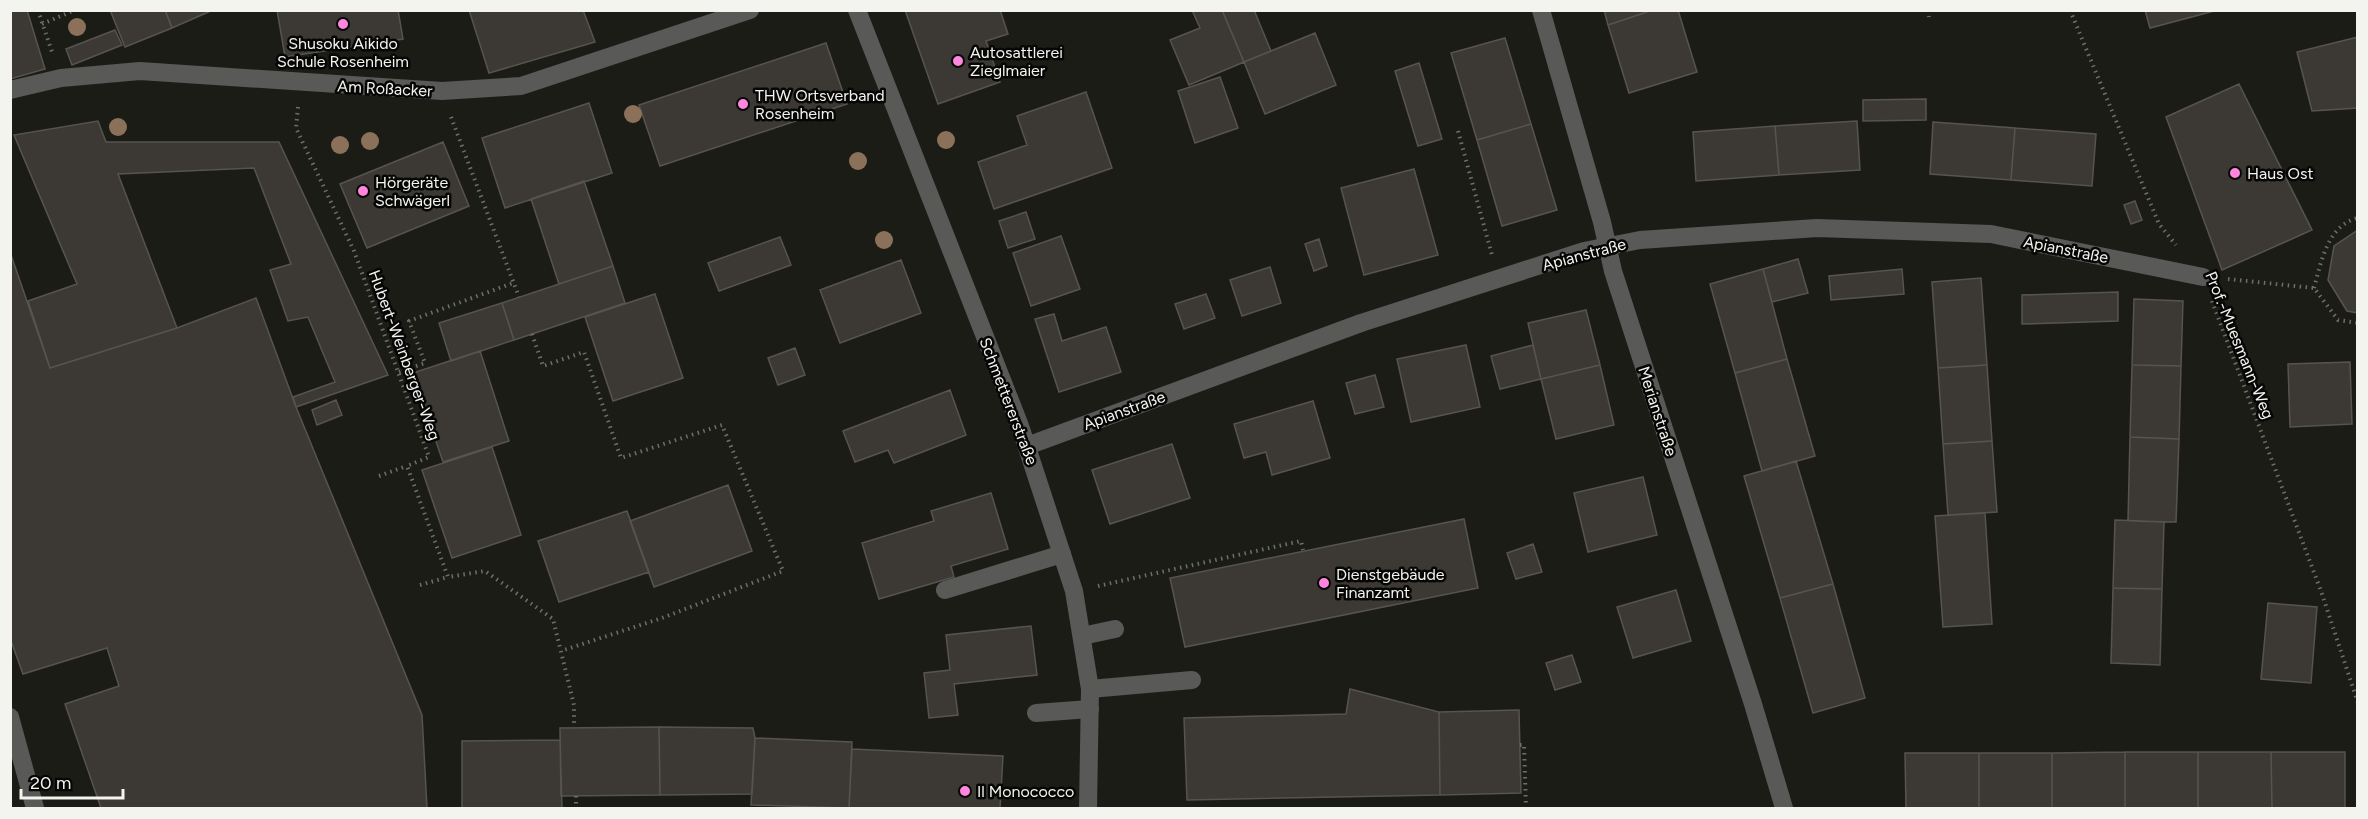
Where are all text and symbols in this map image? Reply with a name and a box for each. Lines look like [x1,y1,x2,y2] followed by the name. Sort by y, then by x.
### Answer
[336,17,350,31] marker: Shusoku Aikido Schule Rosenheim
[277,34,409,71] place label: Shusoku Aikido Schule Rosenheim
[970,43,1063,80] place label: Autosattlerei Zieglmaier
[951,54,965,68] marker: Autosattlerei Zieglmaier
[337,77,434,101] street label: Am Roßacker
[755,86,885,123] place label: THW Ortsverband Rosenheim
[736,97,750,111] marker: THW Ortsverband Rosenheim
[2247,164,2313,183] place label: Haus Ost
[2228,166,2242,180] marker: Haus Ost
[375,173,450,210] place label: Hörgeräte Schwägerl
[356,184,370,198] marker: Hörgeräte Schwägerl
[2022,232,2110,267] street label: Apianstraße
[1540,234,1628,275] street label: Apianstraße
[365,267,444,443] street label: Hubert-Weinberger-Weg
[2201,269,2278,422] street label: Prof.-Muesmann-Weg
[975,335,1042,468] street label: Schmettererstraße
[1634,364,1681,459] street label: Merianstraße
[1081,387,1168,434] street label: Apianstraße
[1336,565,1445,602] place label: Dienstgebäude Finanzamt
[1317,576,1331,590] marker: Dienstgebäude Finanzamt
[21,762,123,800] scale bar
[30,772,71,794] text: 20 m
[977,782,1074,801] place label: Il Monococco
[958,784,972,798] marker: Il Monococco

